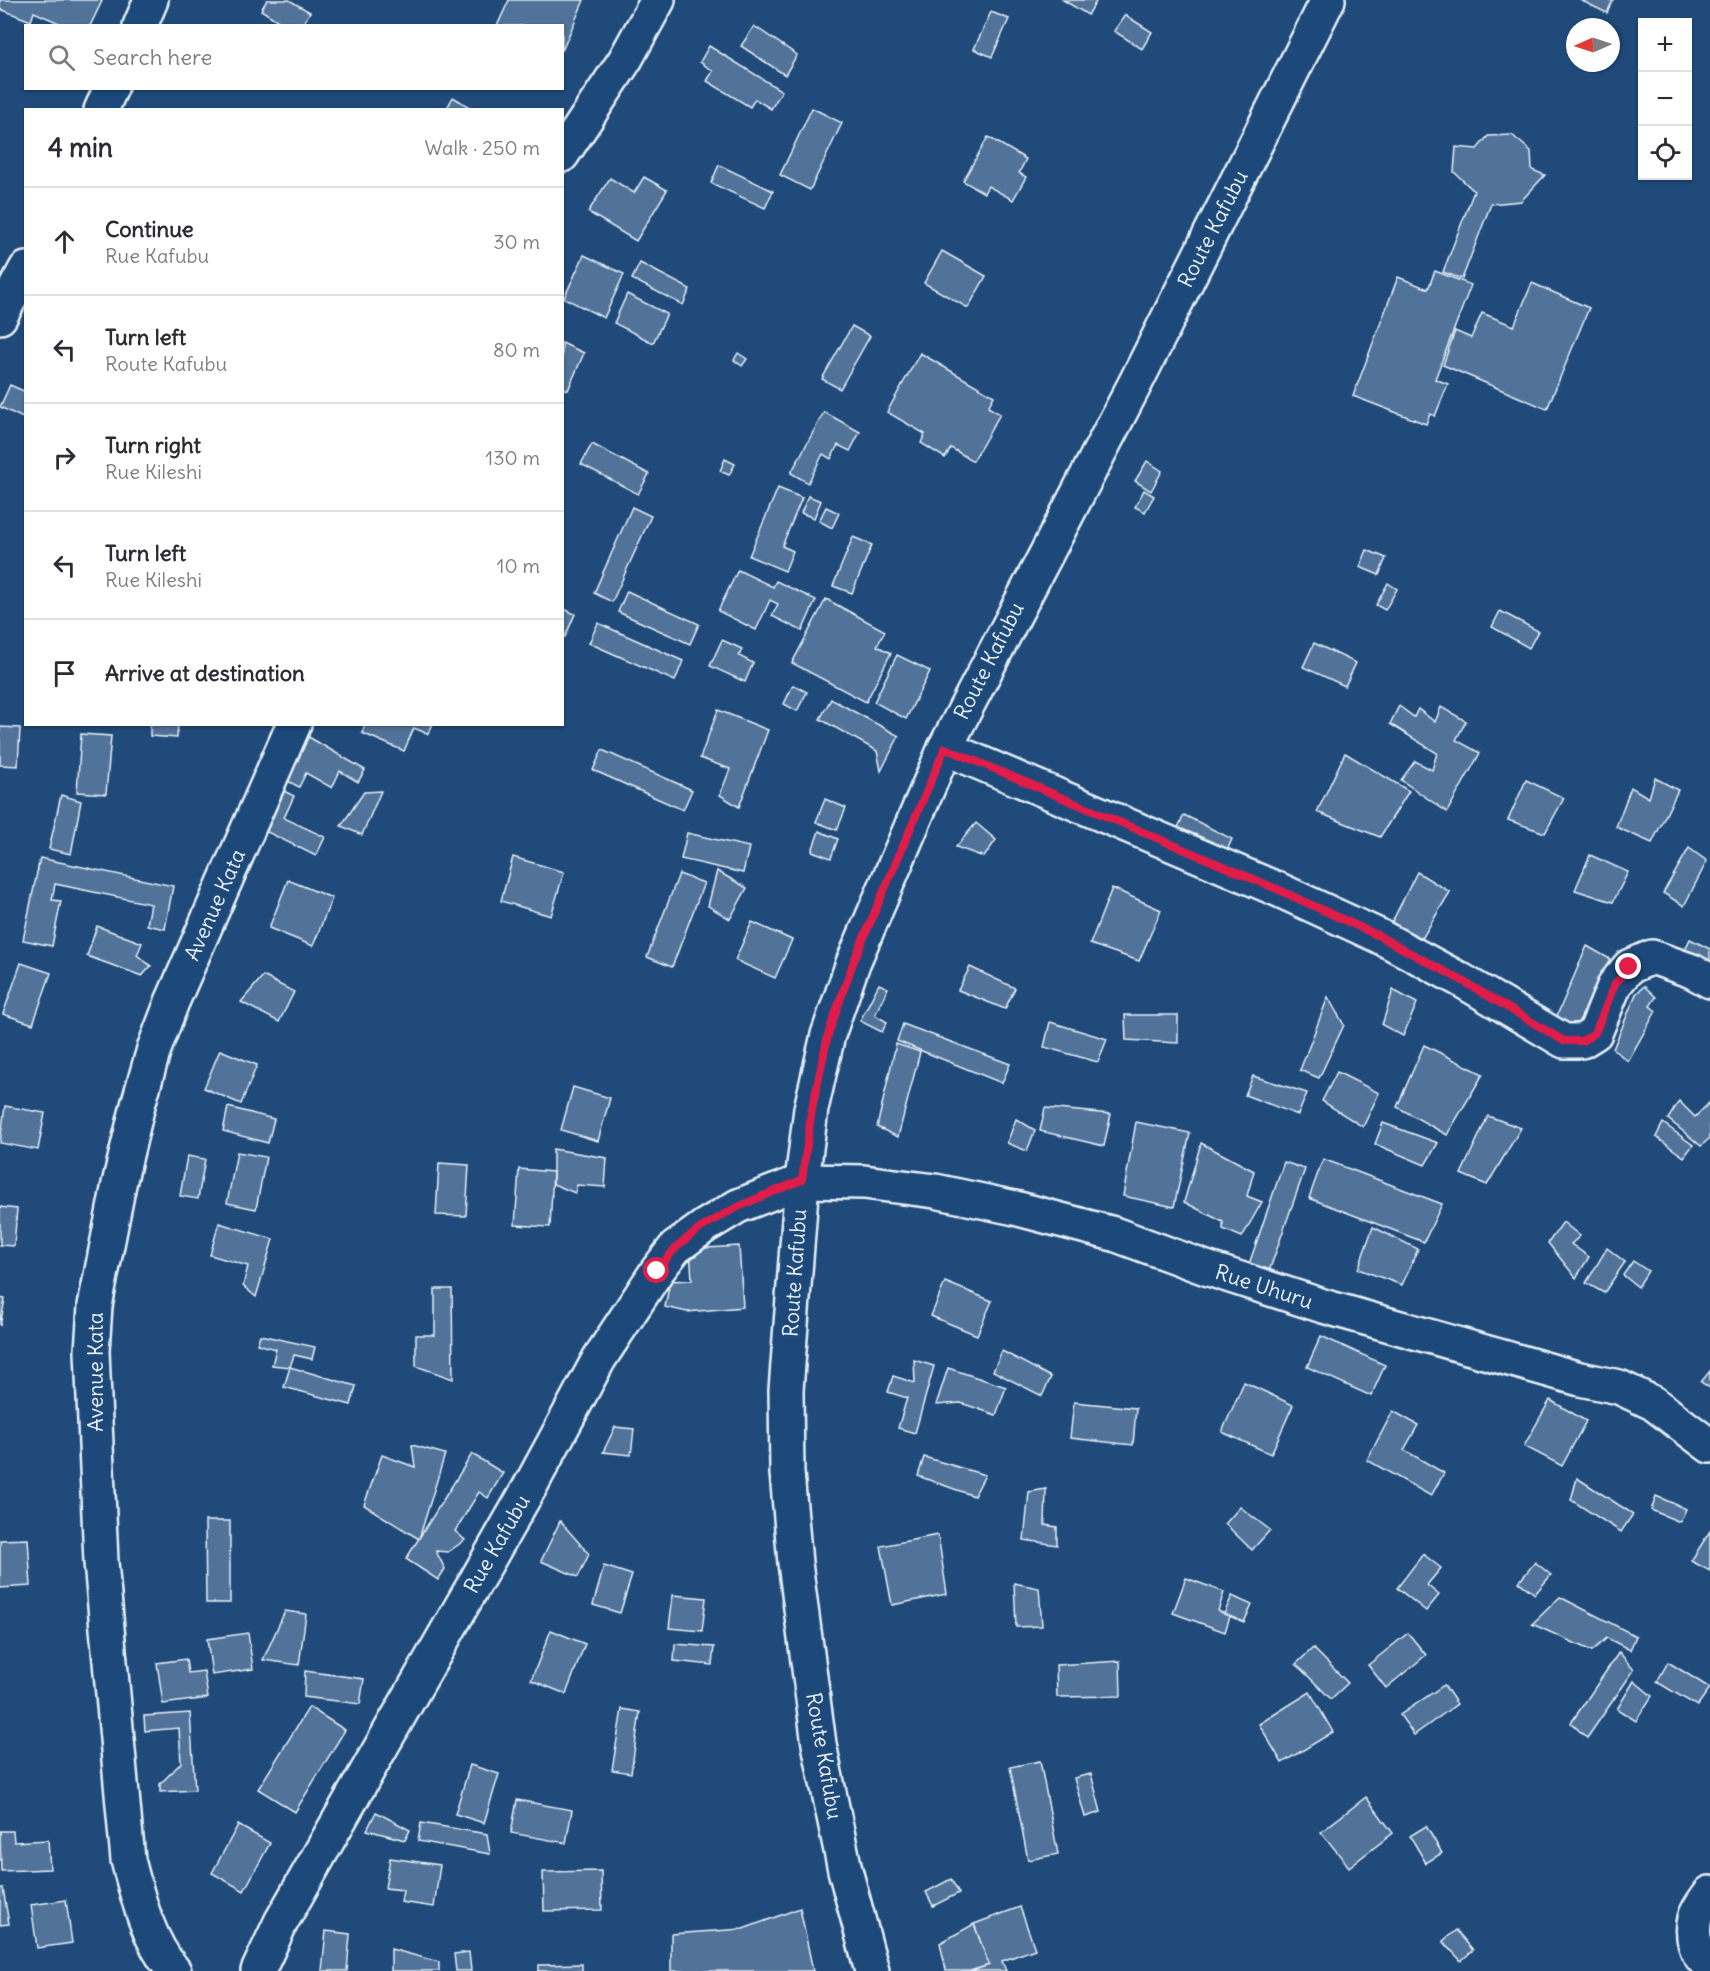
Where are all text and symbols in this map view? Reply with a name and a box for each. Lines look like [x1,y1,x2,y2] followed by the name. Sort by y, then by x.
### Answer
[1566,18,1620,72] north arrow
[1638,18,1692,180] map controls
[1638,18,1692,72] button: +
[24,24,564,90] search box
[45,41,78,74] icon: search
[93,43,212,71] text: Search here
[1638,72,1692,126] button: −
[1638,126,1692,180] button: locate
[48,131,113,164] text: 4 min
[425,135,540,160] text: Walk · 250 m
[1171,166,1254,292] street label: Route Kafubu
[105,215,194,243] text: Continue
[48,225,81,258] icon: ahead
[493,229,540,254] text: 30 m
[105,243,209,268] text: Rue Kafubu
[105,323,186,351] text: Turn left
[48,333,81,366] icon: left
[493,337,540,362] text: 80 m
[105,351,227,376] text: Route Kafubu
[105,431,201,459] text: Turn right
[48,441,81,474] icon: right
[485,445,540,470] text: 130 m
[105,459,202,484] text: Rue Kileshi
[105,539,186,567] text: Turn left
[48,549,81,582] icon: left
[497,553,540,578] text: 10 m
[105,567,202,592] text: Rue Kileshi
[947,598,1030,724] street label: Route Kafubu
[48,657,81,690] icon: arrive
[105,659,305,687] text: Arrive at destination
[178,845,251,965] street label: Avenue Kata
[1615,953,1641,979] route end
[777,1208,812,1338] street label: Route Kafubu
[643,1257,669,1283] route start
[1212,1258,1316,1315] street label: Rue Uhuru
[82,1312,109,1432] street label: Avenue Kata
[457,1490,536,1598] street label: Rue Kafubu
[800,1690,849,1821] street label: Route Kafubu

